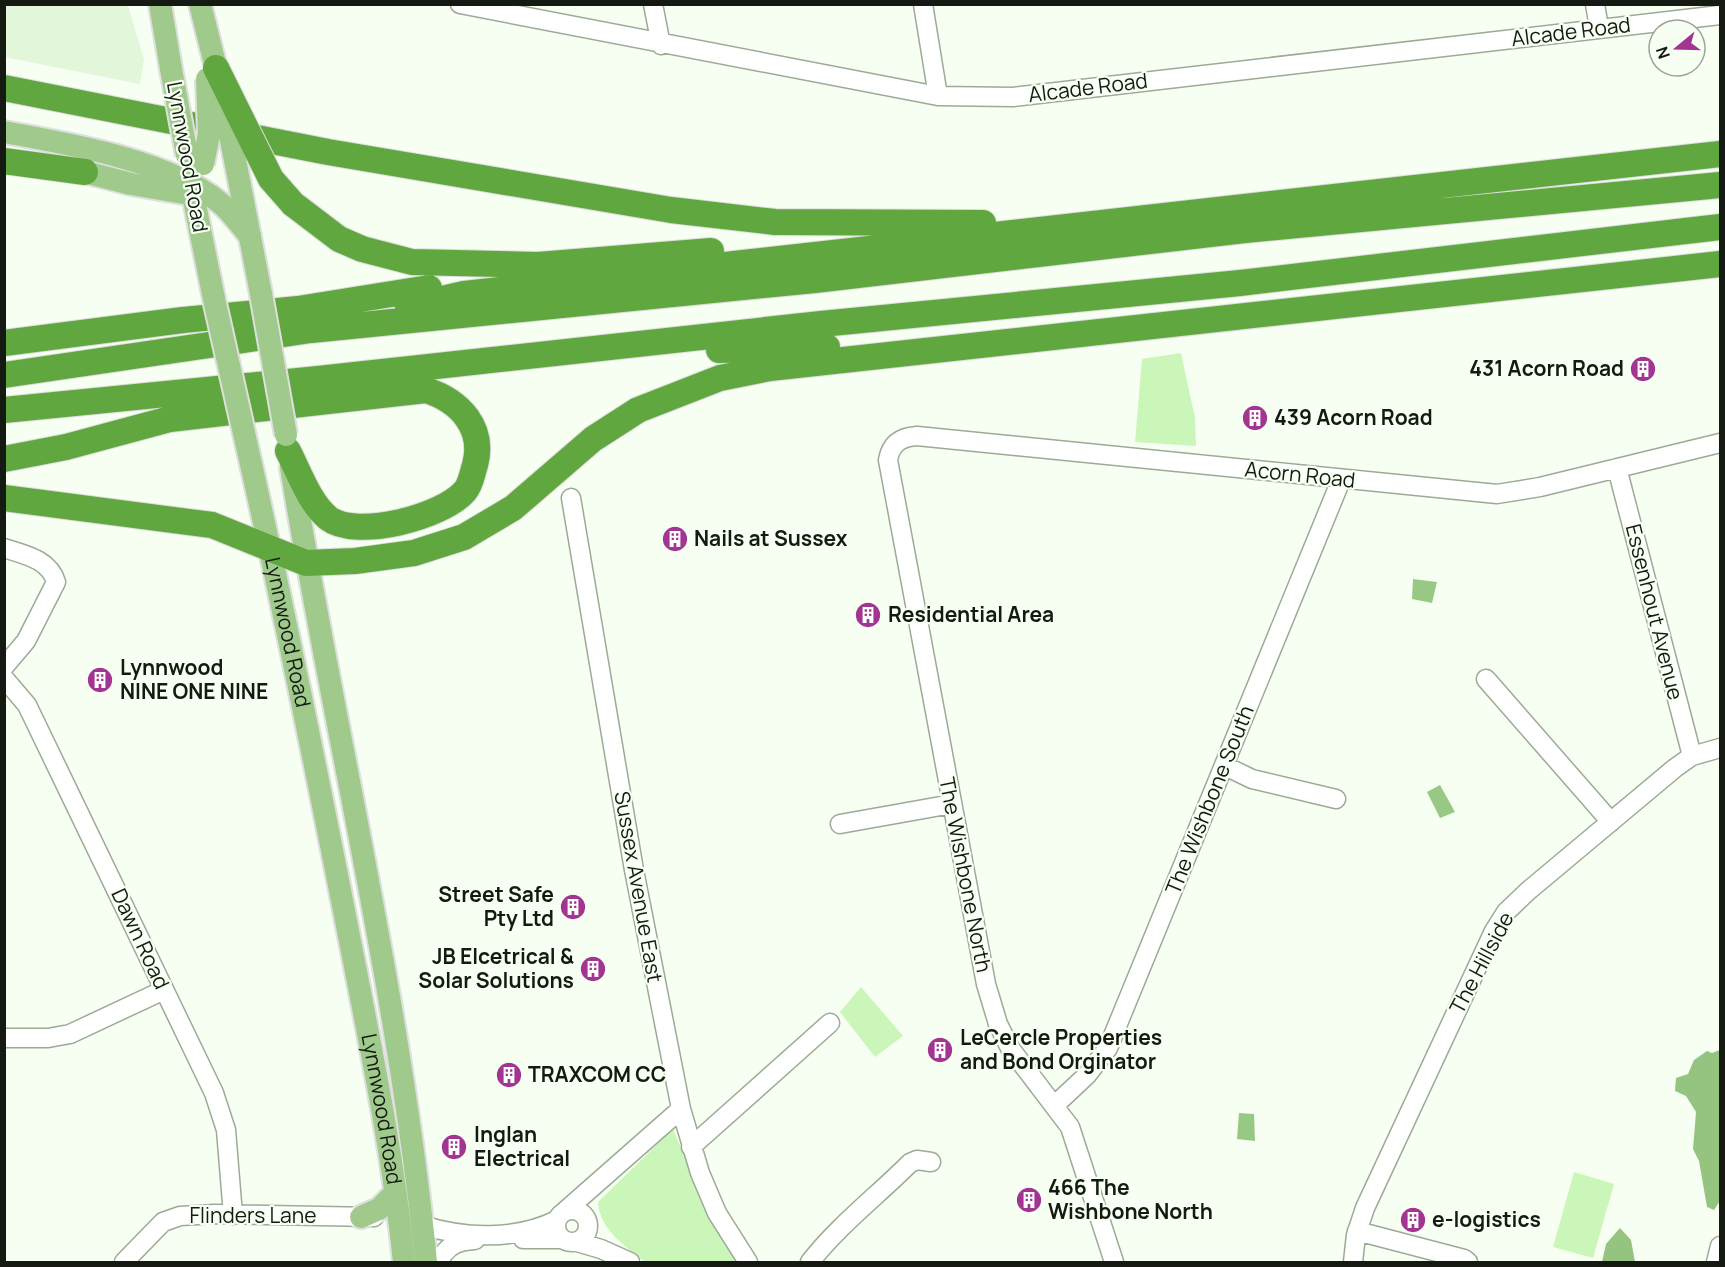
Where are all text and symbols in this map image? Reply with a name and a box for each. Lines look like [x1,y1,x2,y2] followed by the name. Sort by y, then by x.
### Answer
[1510,10,1632,52] street label: Alcade Road
[1647,18,1707,78] north arrow
[1651,44,1675,62] text: N
[1027,66,1149,108] street label: Alcade Road
[161,79,215,234] street label: Lynnwood Road
[1469,354,1624,382] place label: 431 Acorn Road
[1628,354,1658,384] building icon: 431 Acorn Road
[1240,403,1270,433] building icon: 439 Acorn Road
[1274,403,1433,431] place label: 439 Acorn Road
[1243,454,1357,494] street label: Acorn Road
[1620,521,1690,703] street label: Essenhout Avenue
[660,524,690,554] building icon: Nails at Sussex
[694,524,848,552] place label: Nails at Sussex
[259,554,318,710] street label: Lynnwood Road
[853,600,883,630] building icon: Residential Area
[888,600,1054,628] place label: Residential Area
[120,653,268,705] place label: Lynnwood NINE ONE NINE
[85,665,115,695] building icon: Lynnwood NINE ONE NINE
[1158,701,1260,898] street label: The Wishbone South
[933,775,999,975] street label: The Wishbone North
[608,789,670,985] street label: Sussex Avenue East
[438,880,554,932] place label: Street Safe Pty Ltd
[105,884,176,993] street label: Dawn Road
[558,892,588,922] building icon: Street Safe Pty Ltd
[1443,907,1520,1018] street label: The Hillside
[418,942,574,994] place label: JB Elcetrical & Solar Solutions
[578,954,608,984] building icon: JB Elcetrical & Solar Solutions
[960,1023,1162,1075] place label: LeCercle Properties and Bond Orginator
[355,1031,409,1186] street label: Lynnwood Road
[925,1035,955,1065] building icon: LeCercle Properties and Bond Orginator
[494,1060,524,1090] building icon: TRAXCOM CC
[528,1060,666,1088] place label: TRAXCOM CC
[474,1120,570,1172] place label: Inglan Electrical
[439,1132,469,1162] building icon: Inglan Electrical
[1048,1173,1213,1225] place label: 466 The Wishbone North
[1014,1185,1044,1215] building icon: 466 The Wishbone North
[190,1201,316,1229] street label: Flinders Lane
[1398,1205,1428,1235] building icon: e-logistics
[1432,1205,1541,1233] place label: e-logistics

